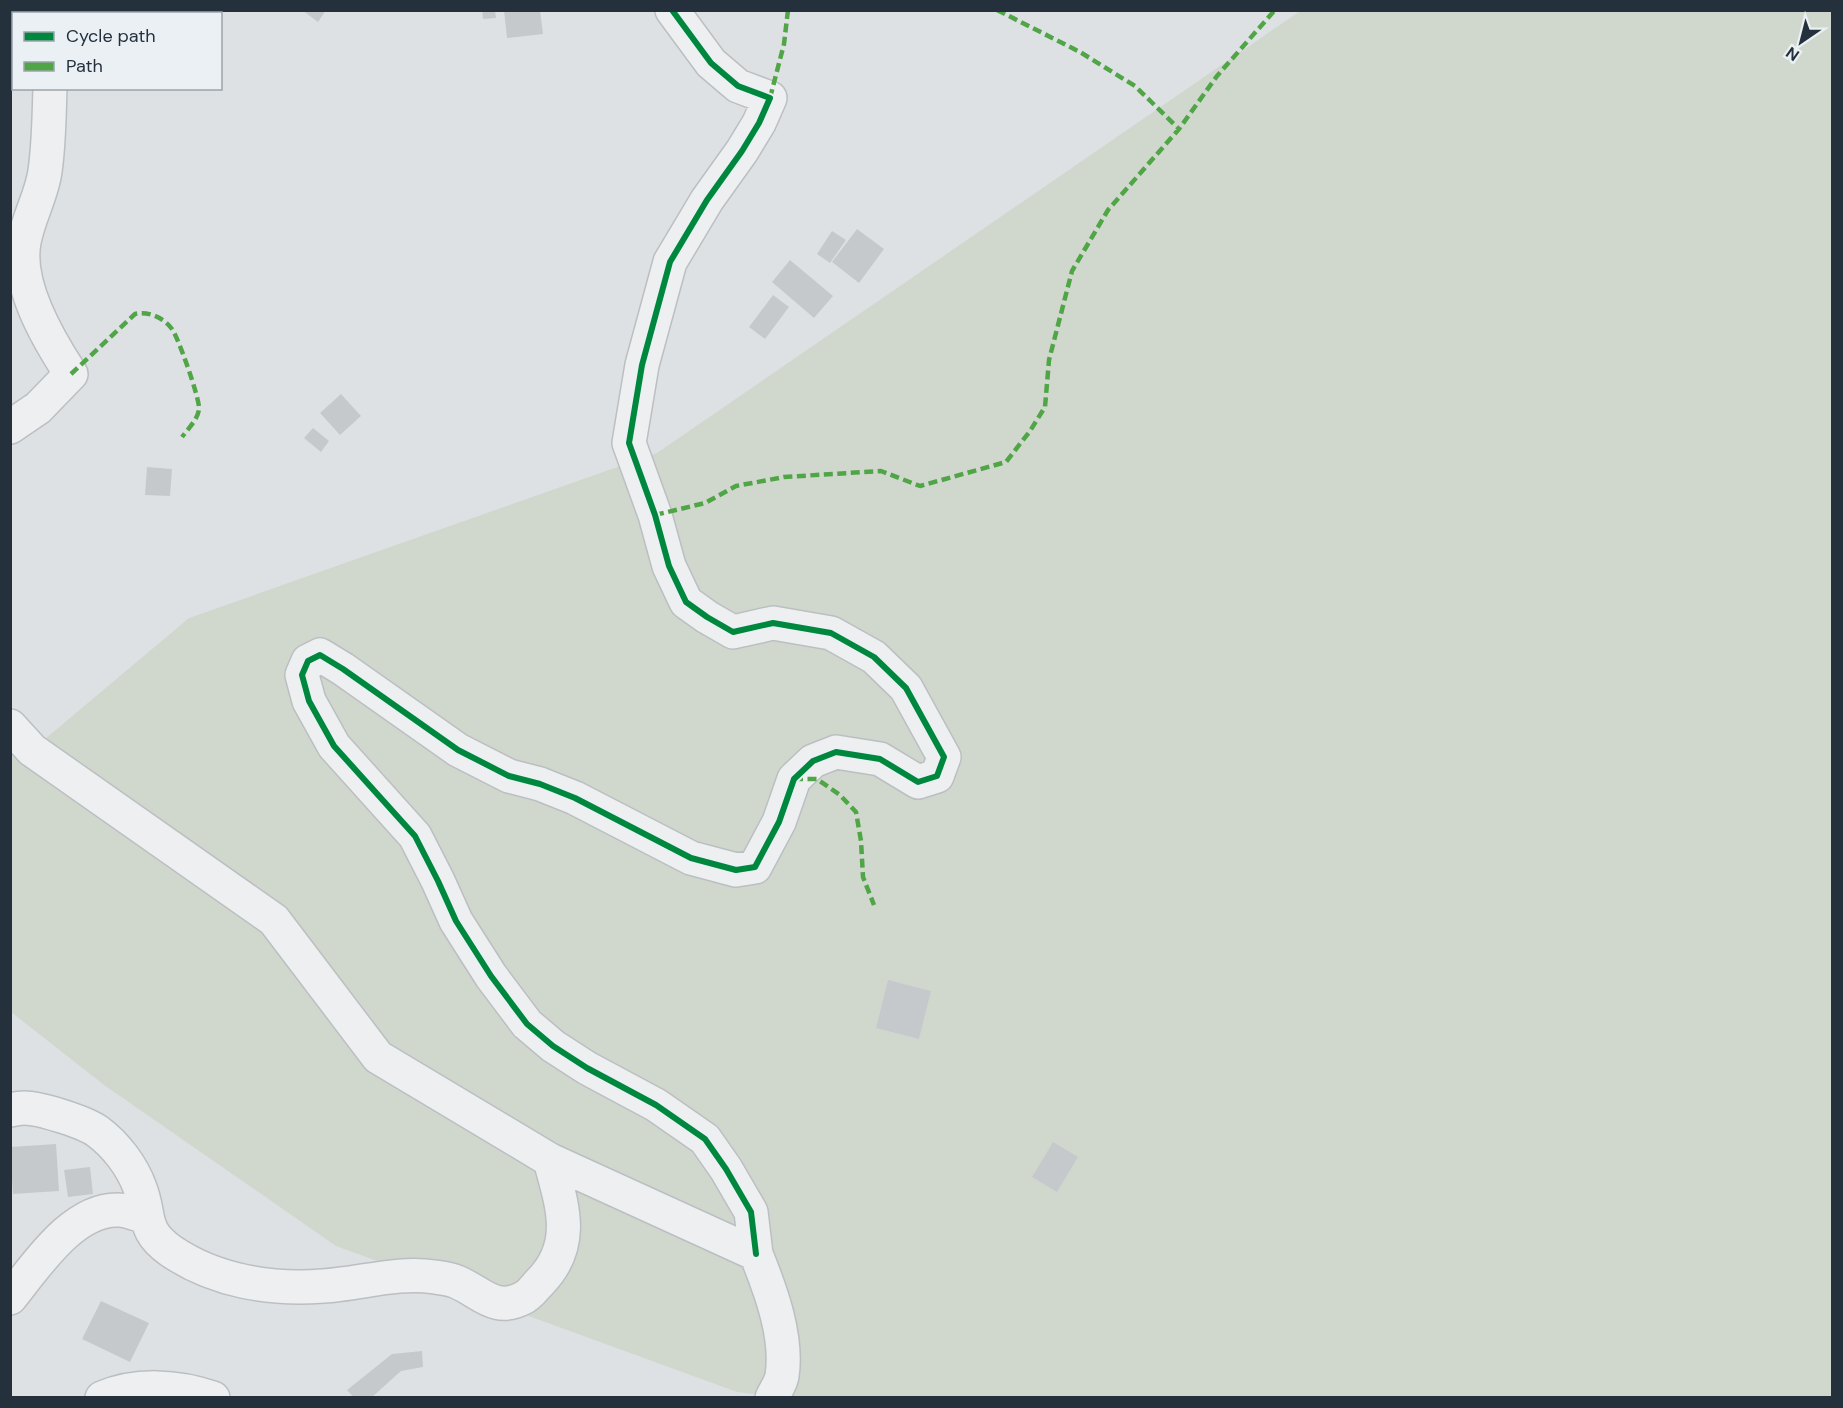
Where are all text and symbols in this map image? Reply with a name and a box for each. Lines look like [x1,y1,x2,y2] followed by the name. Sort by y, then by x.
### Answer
[12,12,222,90] legend
[1771,12,1831,72] north arrow
[66,24,156,48] text: Cycle path
[1782,42,1803,66] text: N
[66,54,103,78] text: Path

